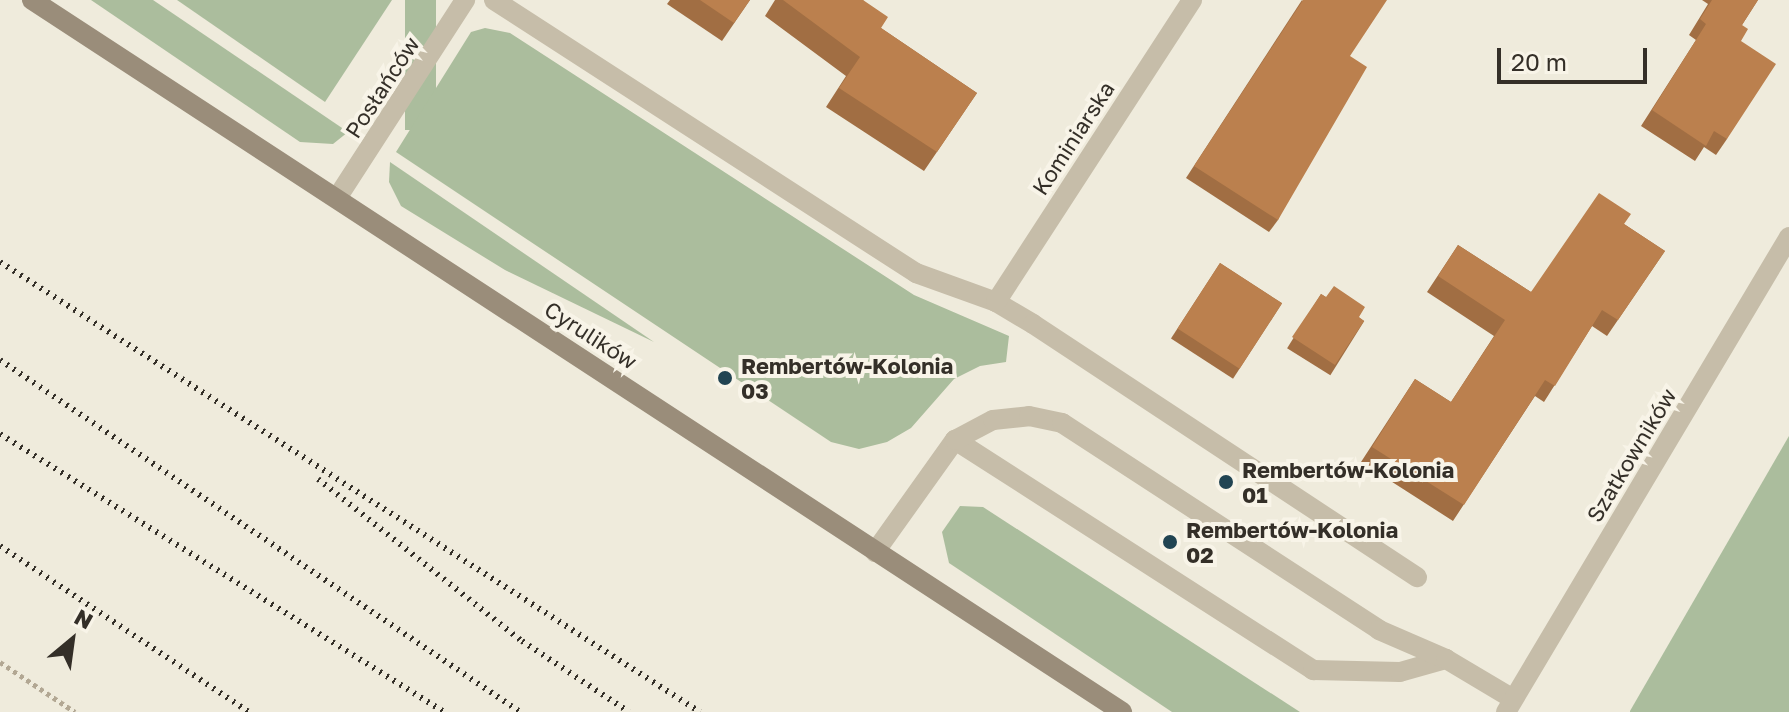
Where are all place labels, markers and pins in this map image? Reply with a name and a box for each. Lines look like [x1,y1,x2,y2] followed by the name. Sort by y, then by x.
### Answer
[741,352,953,404] place label: Rembertów-Kolonia 03
[716,369,734,387] marker: Rembertów-Kolonia 03
[1242,456,1454,508] place label: Rembertów-Kolonia 01
[1217,473,1235,491] marker: Rembertów-Kolonia 01
[1186,516,1398,568] place label: Rembertów-Kolonia 02
[1161,533,1179,551] marker: Rembertów-Kolonia 02

